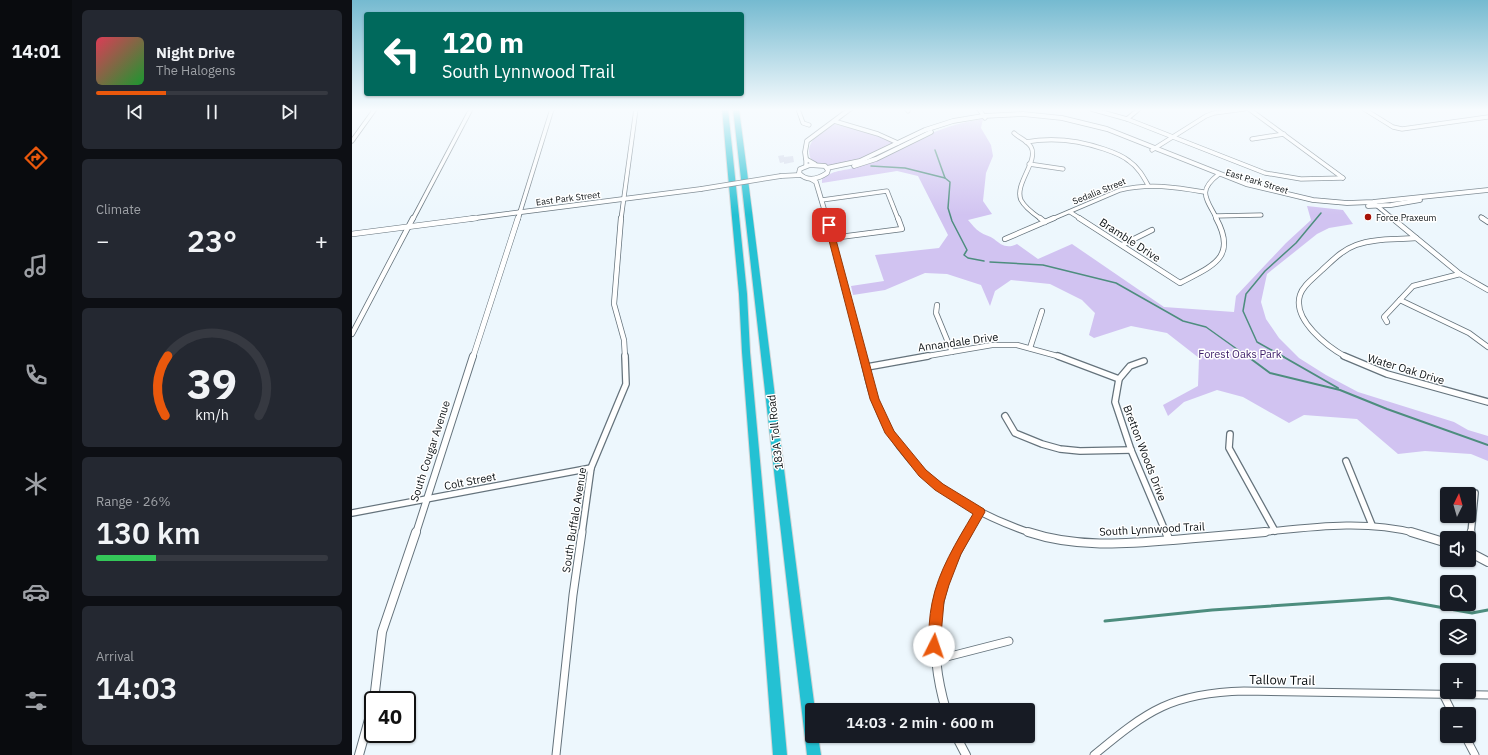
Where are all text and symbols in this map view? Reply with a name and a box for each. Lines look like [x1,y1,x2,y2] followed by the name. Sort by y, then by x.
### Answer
[442,24,524,61] text: 120 m
[376,28,428,80] icon: left
[11,40,61,63] text: 14:01
[156,43,235,62] text: Night Drive
[442,60,615,83] text: South Lynnwood Trail
[156,62,236,79] text: The Halogens
[124,101,146,123] icon: previous
[201,101,223,123] icon: pause
[278,101,300,123] icon: next
[22,144,50,172] icon: directions
[1224,166,1290,196] street label: East Park Street
[1071,175,1127,207] street label: Sedalia Street
[535,189,601,207] street label: East Park Street
[96,201,141,218] text: Climate
[812,208,846,242] pin
[1363,212,1373,222] marker: Force Praxeum
[1376,212,1437,223] place label: Force Praxeum
[818,214,840,236] icon: arrive
[1097,215,1163,265] street label: Bramble Drive
[187,221,237,260] text: 23°
[96,226,109,255] text: −
[315,226,328,255] text: +
[22,252,50,280] icon: music
[917,329,999,355] street label: Annandale Drive
[1198,347,1282,361] park label: Forest Oaks Park
[1366,351,1446,387] street label: Water Oak Drive
[187,355,237,409] text: 39
[22,361,50,389] icon: phone
[764,394,786,470] street label: 183A Toll Road
[407,399,453,503] street label: South Cougar Avenue
[1120,403,1170,503] street label: Bretton Woods Drive
[195,404,229,423] text: km/h
[559,466,589,574] street label: South Buffalo Avenue
[443,469,497,493] street label: Colt Street
[22,470,50,498] icon: climate
[1440,487,1476,523] north arrow
[1440,487,1476,743] map controls
[96,493,170,510] text: Range · 26%
[96,513,201,552] text: 130 km
[1099,519,1205,539] street label: South Lynnwood Trail
[1440,531,1476,567] button: sound
[1440,575,1476,611] button: search
[22,578,50,606] icon: car
[1440,619,1476,655] button: layers
[913,625,955,667] position arrow
[96,648,134,665] text: Arrival
[1440,663,1476,699] button: +
[96,668,178,707] text: 14:03
[1249,671,1316,689] street label: Tallow Trail
[22,687,50,715] icon: filters
[364,691,416,743] speed limit sign: 40
[1440,707,1476,743] button: −
[846,713,994,732] text: 14:03 · 2 min · 600 m

